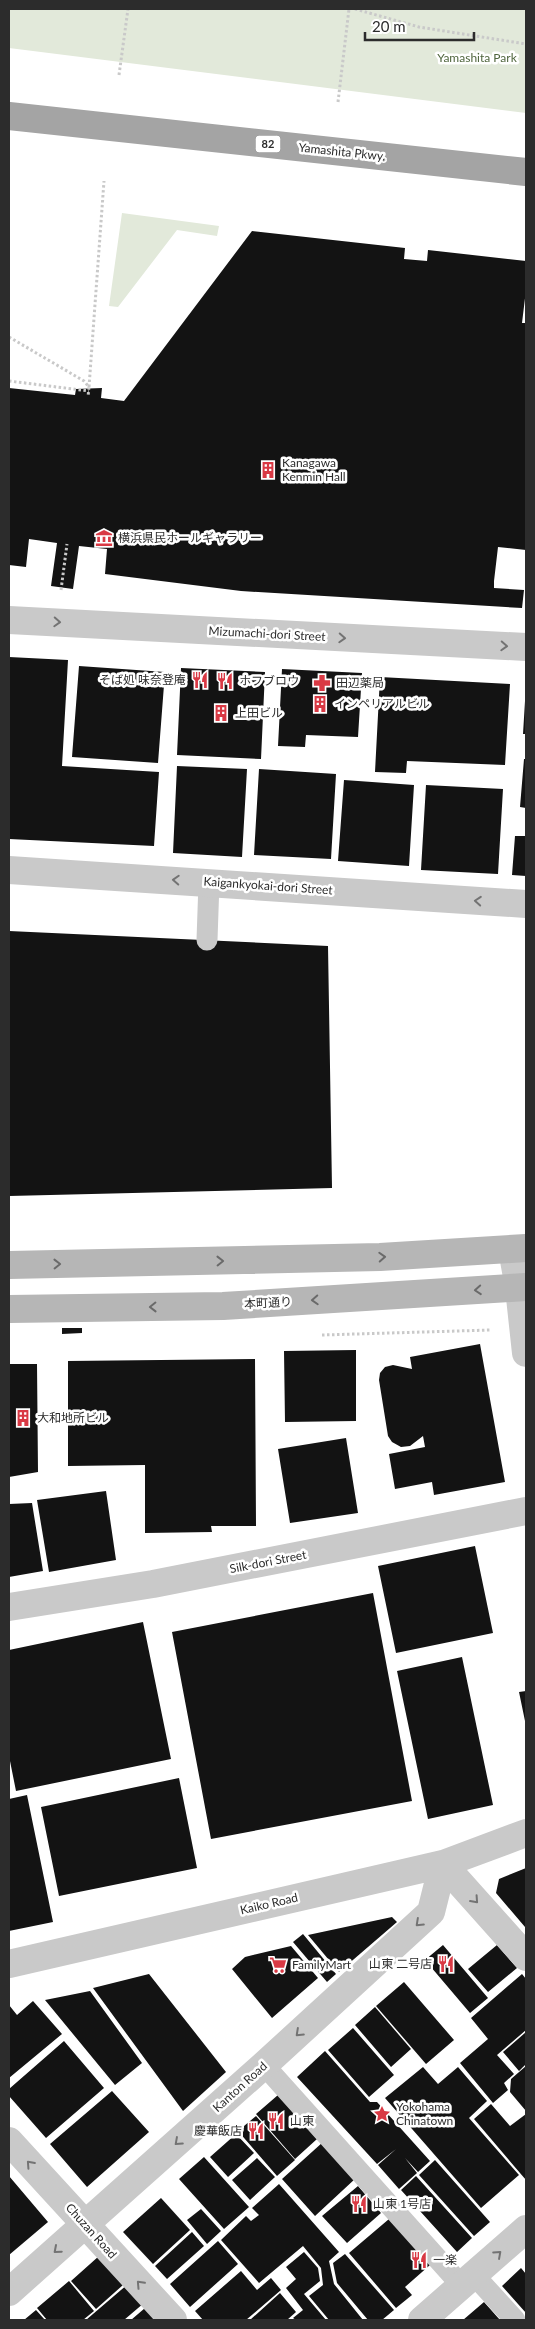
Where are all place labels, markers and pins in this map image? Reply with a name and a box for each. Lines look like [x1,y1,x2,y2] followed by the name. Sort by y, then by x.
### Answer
[282,455,346,484] place label: Kanagawa Kenmin Hall
[258,460,278,480] building icon: Kanagawa Kenmin Hall
[94,528,114,548] museum icon: 横浜県民ホールギャラリー
[118,530,262,545] place label: 横浜県民ホールギャラリー
[190,670,210,690] restaurant icon: そば処 味奈登庵
[215,671,235,691] restaurant icon: ホフブロウ
[99,672,186,687] place label: そば処 味奈登庵
[239,673,299,688] place label: ホフブロウ
[312,673,332,693] pharmacy icon: 田辺薬局
[336,675,384,690] place label: 田辺薬局
[310,694,330,714] building icon: インペリアルビル
[334,696,430,711] place label: インペリアルビル
[211,703,231,723] building icon: 上田ビル
[235,705,283,720] place label: 上田ビル
[13,1408,33,1428] building icon: 大和地所ビル
[37,1410,109,1425] place label: 大和地所ビル
[436,1954,456,1974] restaurant icon: 山東 二号店
[268,1955,288,1975] supermarket icon: FamilyMart
[369,1956,432,1971] place label: 山東 二号店
[292,1957,352,1972] place label: FamilyMart
[396,2099,453,2128] place label: Yokohama Chinatown
[372,2104,392,2124] place icon: Yokohama Chinatown
[266,2111,286,2131] restaurant icon: 山東
[290,2113,314,2128] place label: 山東
[246,2121,266,2141] restaurant icon: 慶華飯店
[194,2123,242,2138] place label: 慶華飯店
[349,2194,369,2214] restaurant icon: 山東 1号店
[373,2196,431,2211] place label: 山東 1号店
[409,2250,429,2270] restaurant icon: 一楽
[433,2252,457,2267] place label: 一楽

